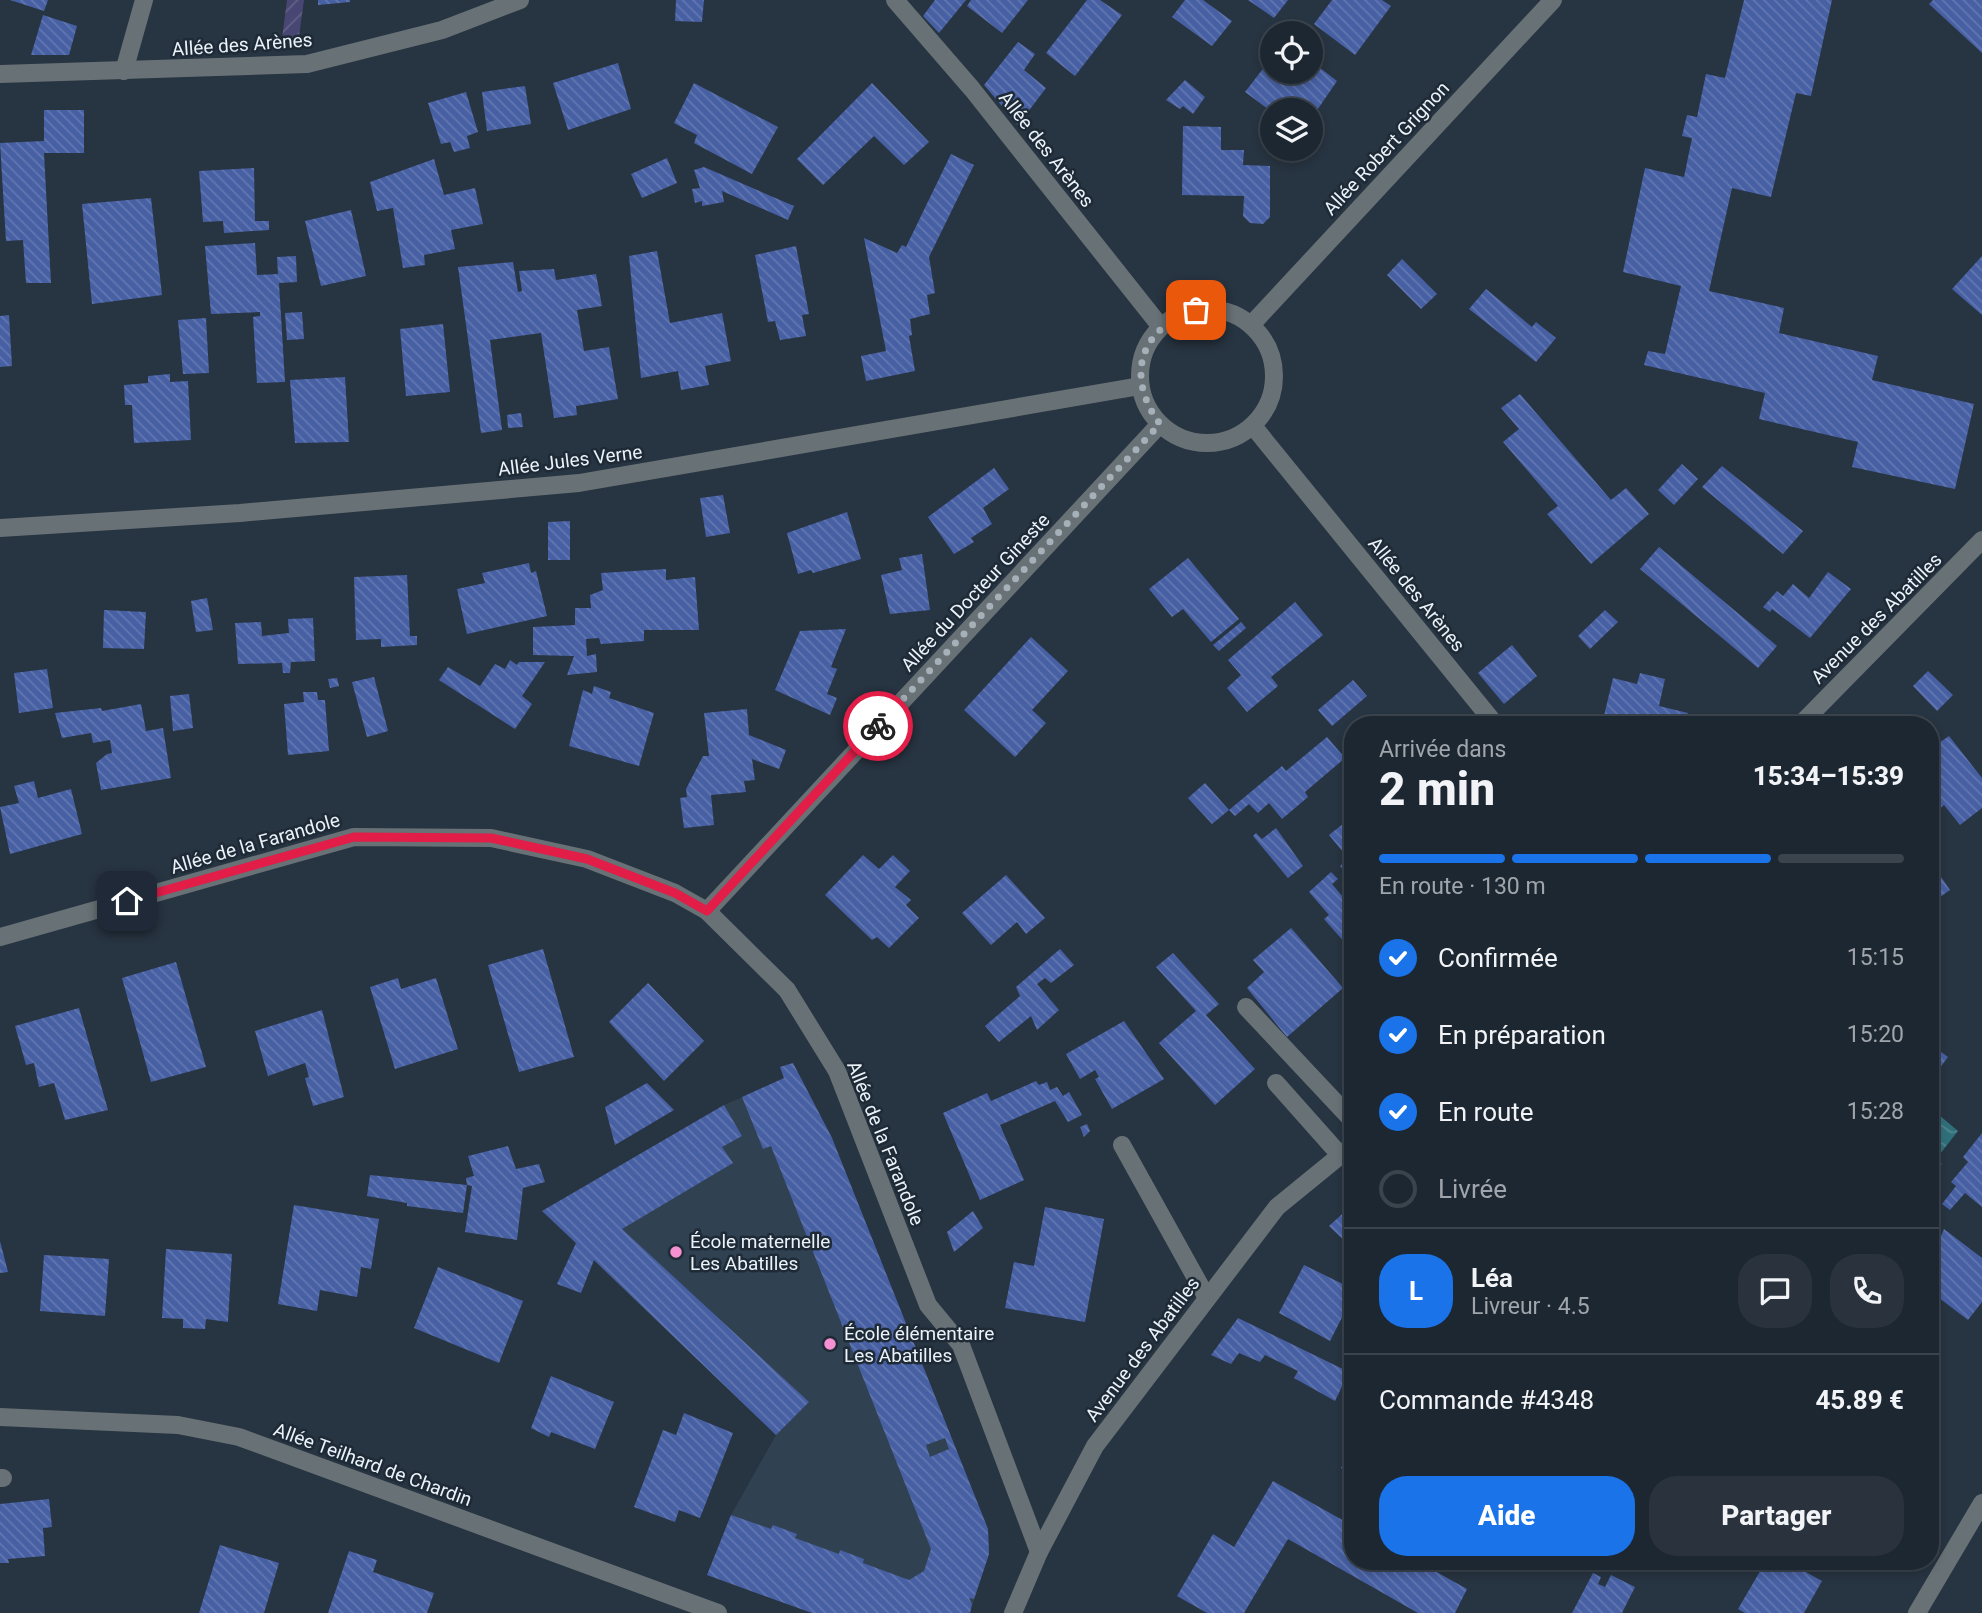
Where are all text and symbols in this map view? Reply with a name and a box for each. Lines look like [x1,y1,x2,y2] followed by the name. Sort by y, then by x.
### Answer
[1260,21,1323,161] map controls
[1260,21,1323,84] button: locate
[171,28,313,61] street label: Allée des Arènes
[1319,77,1454,220] street label: Allée Robert Grignon
[994,87,1099,212] street label: Allée des Arènes
[1260,98,1323,161] button: layers
[1166,280,1226,340] pin
[1177,291,1215,329] icon: bag
[496,440,644,481] street label: Allée Jules Verne
[896,509,1055,676] street label: Allée du Docteur Gineste
[1363,532,1470,656] street label: Allée des Arènes
[1806,548,1947,689] street label: Avenue des Abatilles
[843,691,913,761] courier
[859,707,897,745] icon: bike
[1379,736,1506,763] text: Arrivée dans
[1753,761,1904,791] text: 15:34–15:39
[1379,762,1495,816] text: 2 min
[168,808,343,879] street label: Allée de la Farandole
[97,871,157,931] pin
[1379,873,1546,900] text: En route · 130 m
[108,882,146,920] icon: home
[1379,939,1417,977] icon: check
[1438,943,1558,973] text: Confirmée
[1847,944,1904,971] text: 15:15
[1379,1016,1417,1054] icon: check
[1438,1020,1606,1050] text: En préparation
[1847,1021,1904,1048] text: 15:20
[842,1058,929,1229] street label: Allée de la Farandole
[1379,1093,1417,1131] icon: check
[1438,1097,1534,1127] text: En route
[1847,1098,1904,1125] text: 15:28
[1438,1174,1507,1204] text: Livrée
[690,1230,830,1275] place label: École maternelle Les Abatilles
[668,1244,684,1260] marker: École maternelle Les Abatilles
[1738,1254,1812,1328] button: chat
[1830,1254,1904,1328] button: phone
[1471,1263,1513,1293] text: Léa
[1080,1272,1204,1426] street label: Avenue des Abatilles
[1409,1276,1423,1306] text: L
[1471,1293,1590,1320] text: Livreur · 4.5
[844,1322,994,1367] place label: École élémentaire Les Abatilles
[822,1336,838,1352] marker: École élémentaire Les Abatilles
[1379,1385,1594,1415] text: Commande #4348
[1815,1385,1904,1415] text: 45.89 €
[271,1418,475,1511] street label: Allée Teilhard de Chardin
[1379,1476,1635,1556] button: Aide
[1649,1476,1904,1556] button: Partager

